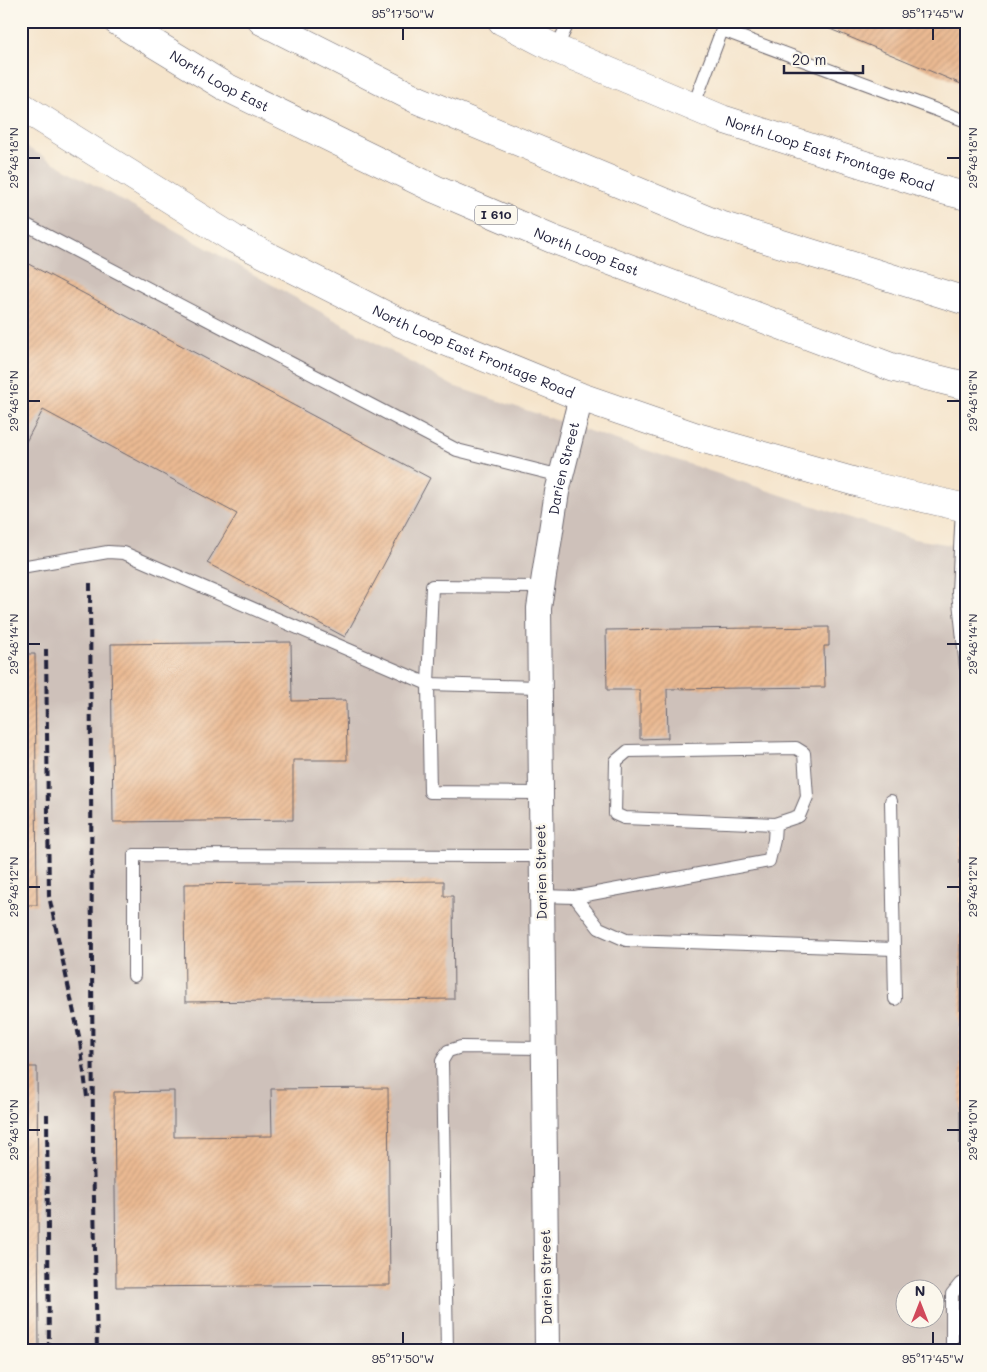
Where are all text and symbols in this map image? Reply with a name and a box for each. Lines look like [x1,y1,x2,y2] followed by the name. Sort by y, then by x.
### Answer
[372,5,434,21] text: 95°17'50"W
[902,5,964,21] text: 95°17'45"W
[784,42,863,74] scale bar
[167,45,273,116] street label: North Loop East
[792,49,826,69] text: 20 m
[723,111,936,195] street label: North Loop East Frontage Road
[5,127,21,189] text: 29°48'18"N
[964,127,980,189] text: 29°48'18"N
[475,206,517,224] road number: I 610
[531,222,642,280] street label: North Loop East
[369,300,578,402] street label: North Loop East Frontage Road
[5,370,21,432] text: 29°48'16"N
[964,370,980,432] text: 29°48'16"N
[544,420,583,516] street label: Darien Street
[5,614,21,674] text: 29°48'14"N
[964,614,980,674] text: 29°48'14"N
[530,824,551,920] street label: Darien Street
[5,857,21,917] text: 29°48'12"N
[964,857,980,917] text: 29°48'12"N
[5,1099,21,1161] text: 29°48'10"N
[964,1099,980,1161] text: 29°48'10"N
[535,1229,556,1325] street label: Darien Street
[894,1280,944,1330] north arrow
[915,1281,925,1300] text: N
[372,1350,434,1366] text: 95°17'50"W
[902,1350,964,1366] text: 95°17'45"W

